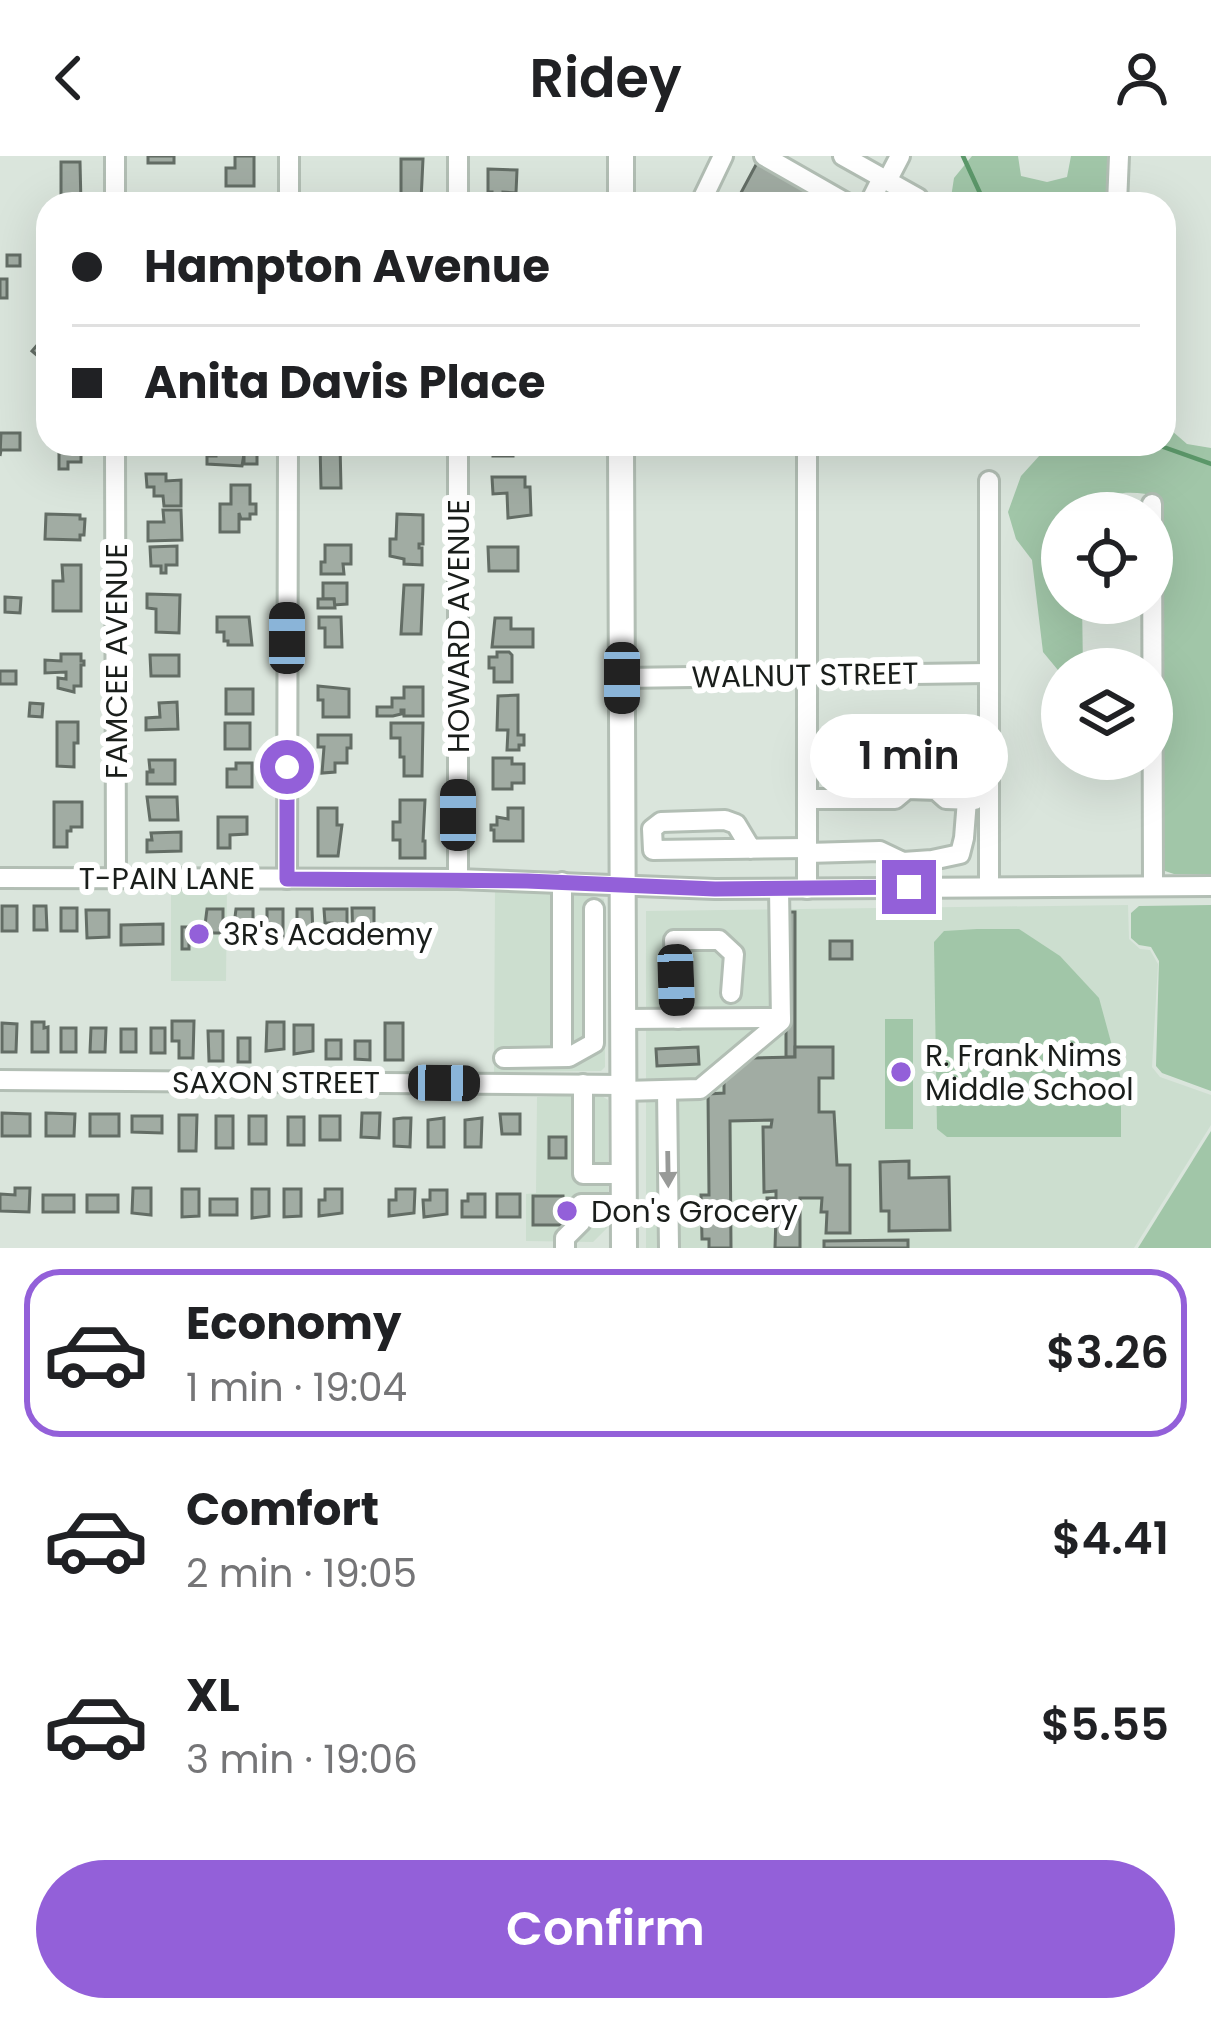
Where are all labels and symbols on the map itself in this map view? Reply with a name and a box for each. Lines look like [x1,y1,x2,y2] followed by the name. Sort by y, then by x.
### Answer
[437,499,480,753] street label: HOWARD AVENUE
[95,543,138,779] street label: FAMCEE AVENUE
[269,602,305,674] car
[604,642,640,714] car
[691,652,919,698] street label: WALNUT STREET
[810,713,1008,797] callout: 1 min
[260,740,314,794] route start
[440,779,476,851] car
[79,857,255,900] street label: T-PAIN LANE
[882,860,936,914] route end
[223,913,433,956] place label: 3R's Academy
[186,921,212,947] marker: 3R's Academy
[657,943,695,1017] car
[925,1034,1134,1111] place label: R. Frank Nims Middle School
[888,1059,914,1085] marker: R. Frank Nims Middle School
[172,1061,380,1104] street label: SAXON STREET
[408,1064,480,1102] car
[659,1151,678,1189] one-way arrow
[591,1190,798,1233] place label: Don's Grocery
[554,1198,580,1224] marker: Don's Grocery

